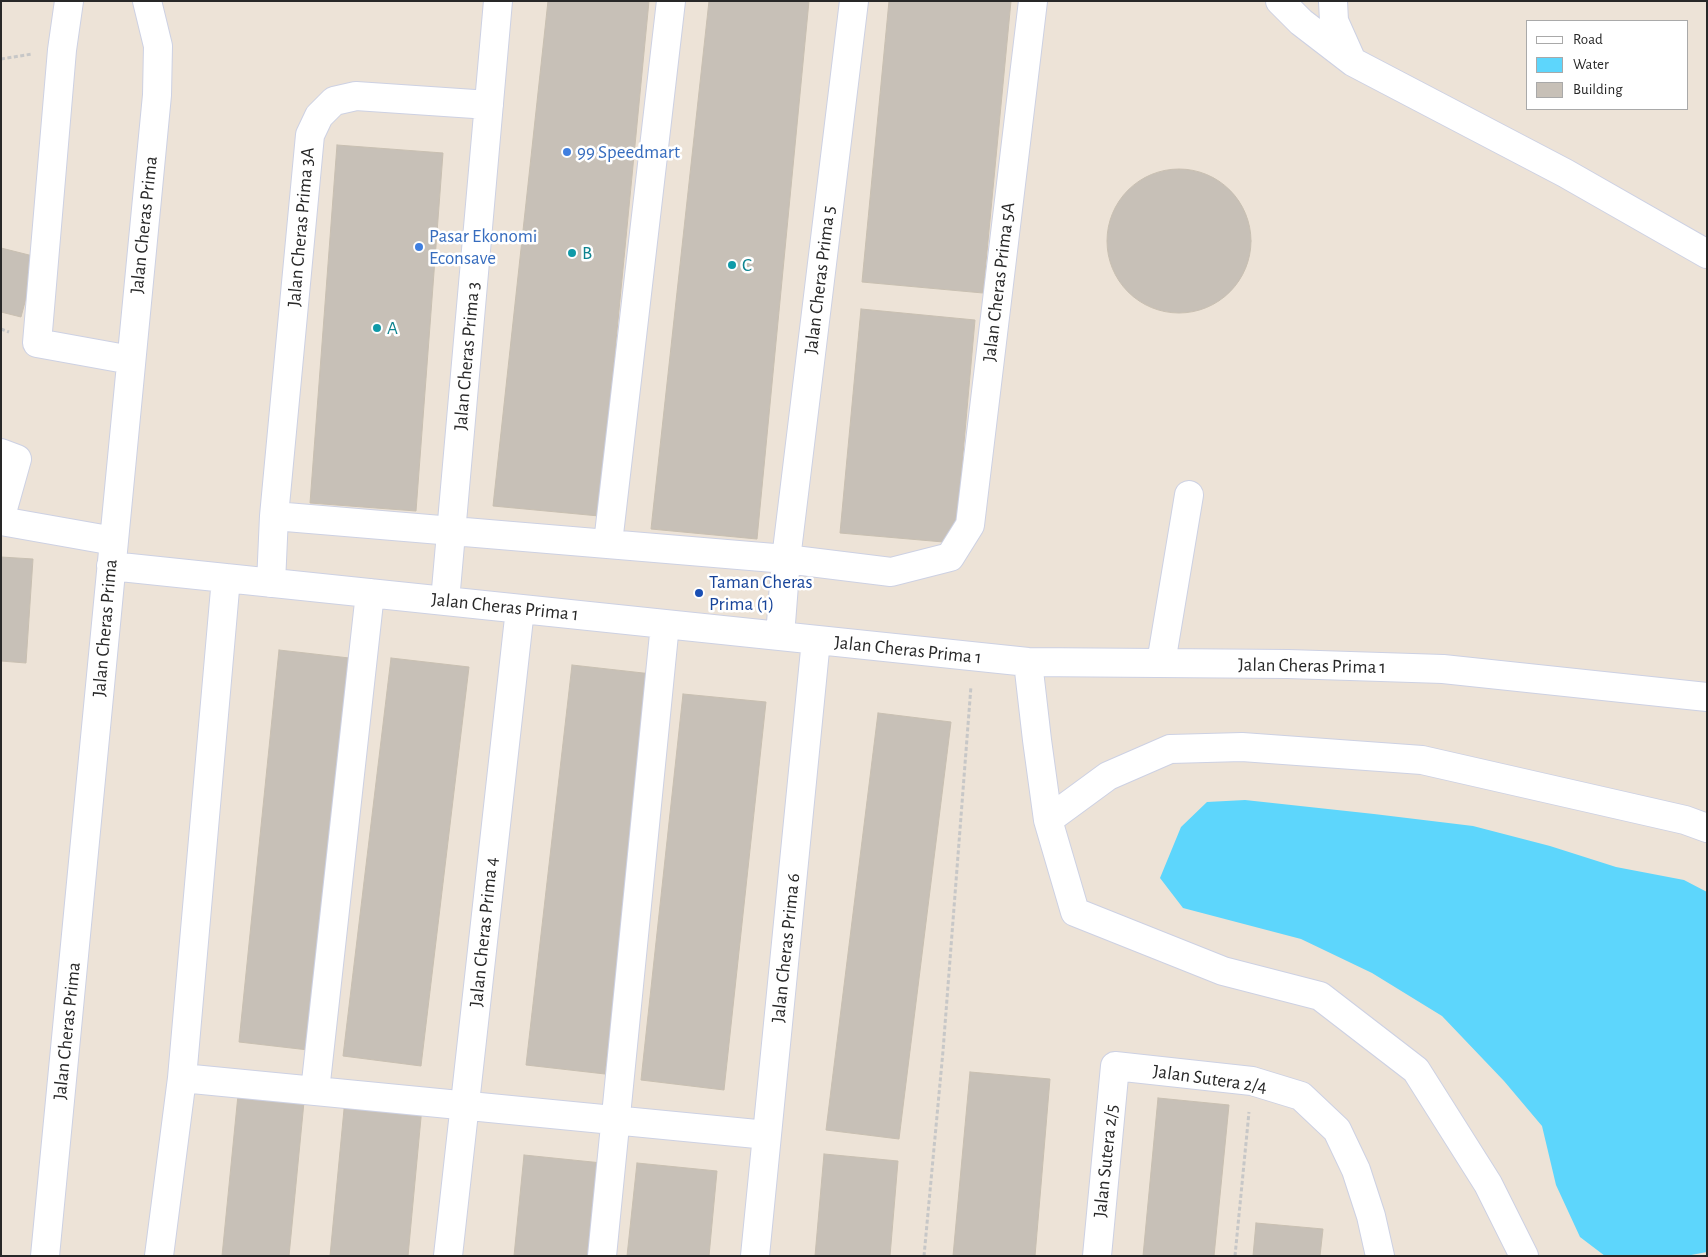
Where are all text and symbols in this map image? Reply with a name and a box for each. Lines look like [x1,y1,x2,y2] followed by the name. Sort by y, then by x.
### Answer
[1526,20,1688,110] legend
[1573,32,1603,47] text: Road
[1573,57,1609,72] text: Water
[1573,82,1623,97] text: Building
[577,141,680,163] place label: 99 Speedmart
[283,146,319,308] street label: Jalan Cheras Prima 3A
[561,146,573,158] marker: 99 Speedmart
[125,155,163,295] street label: Jalan Cheras Prima
[978,201,1020,363] street label: Jalan Cheras Prima 5A
[800,205,840,355] street label: Jalan Cheras Prima 5
[429,225,537,269] place label: Pasar Ekonomi Econsave
[413,241,425,253] marker: Pasar Ekonomi Econsave
[582,242,592,264] place label: B
[566,247,578,259] marker: B
[742,254,752,276] place label: C
[726,259,738,271] marker: C
[449,281,485,431] street label: Jalan Cheras Prima 3
[387,317,398,339] place label: A
[371,322,383,334] marker: A
[88,558,122,698] street label: Jalan Cheras Prima
[709,571,813,615] place label: Taman Cheras Prima (1)
[693,587,705,599] marker: Taman Cheras Prima (1)
[430,588,580,626] street label: Jalan Cheras Prima 1
[833,631,983,669] street label: Jalan Cheras Prima 1
[1238,653,1386,679] street label: Jalan Cheras Prima 1
[465,856,503,1008] street label: Jalan Cheras Prima 4
[767,872,805,1024] street label: Jalan Cheras Prima 6
[48,961,86,1101] street label: Jalan Cheras Prima
[1152,1060,1268,1098] street label: Jalan Sutera 2/4
[1089,1103,1123,1219] street label: Jalan Sutera 2/5

